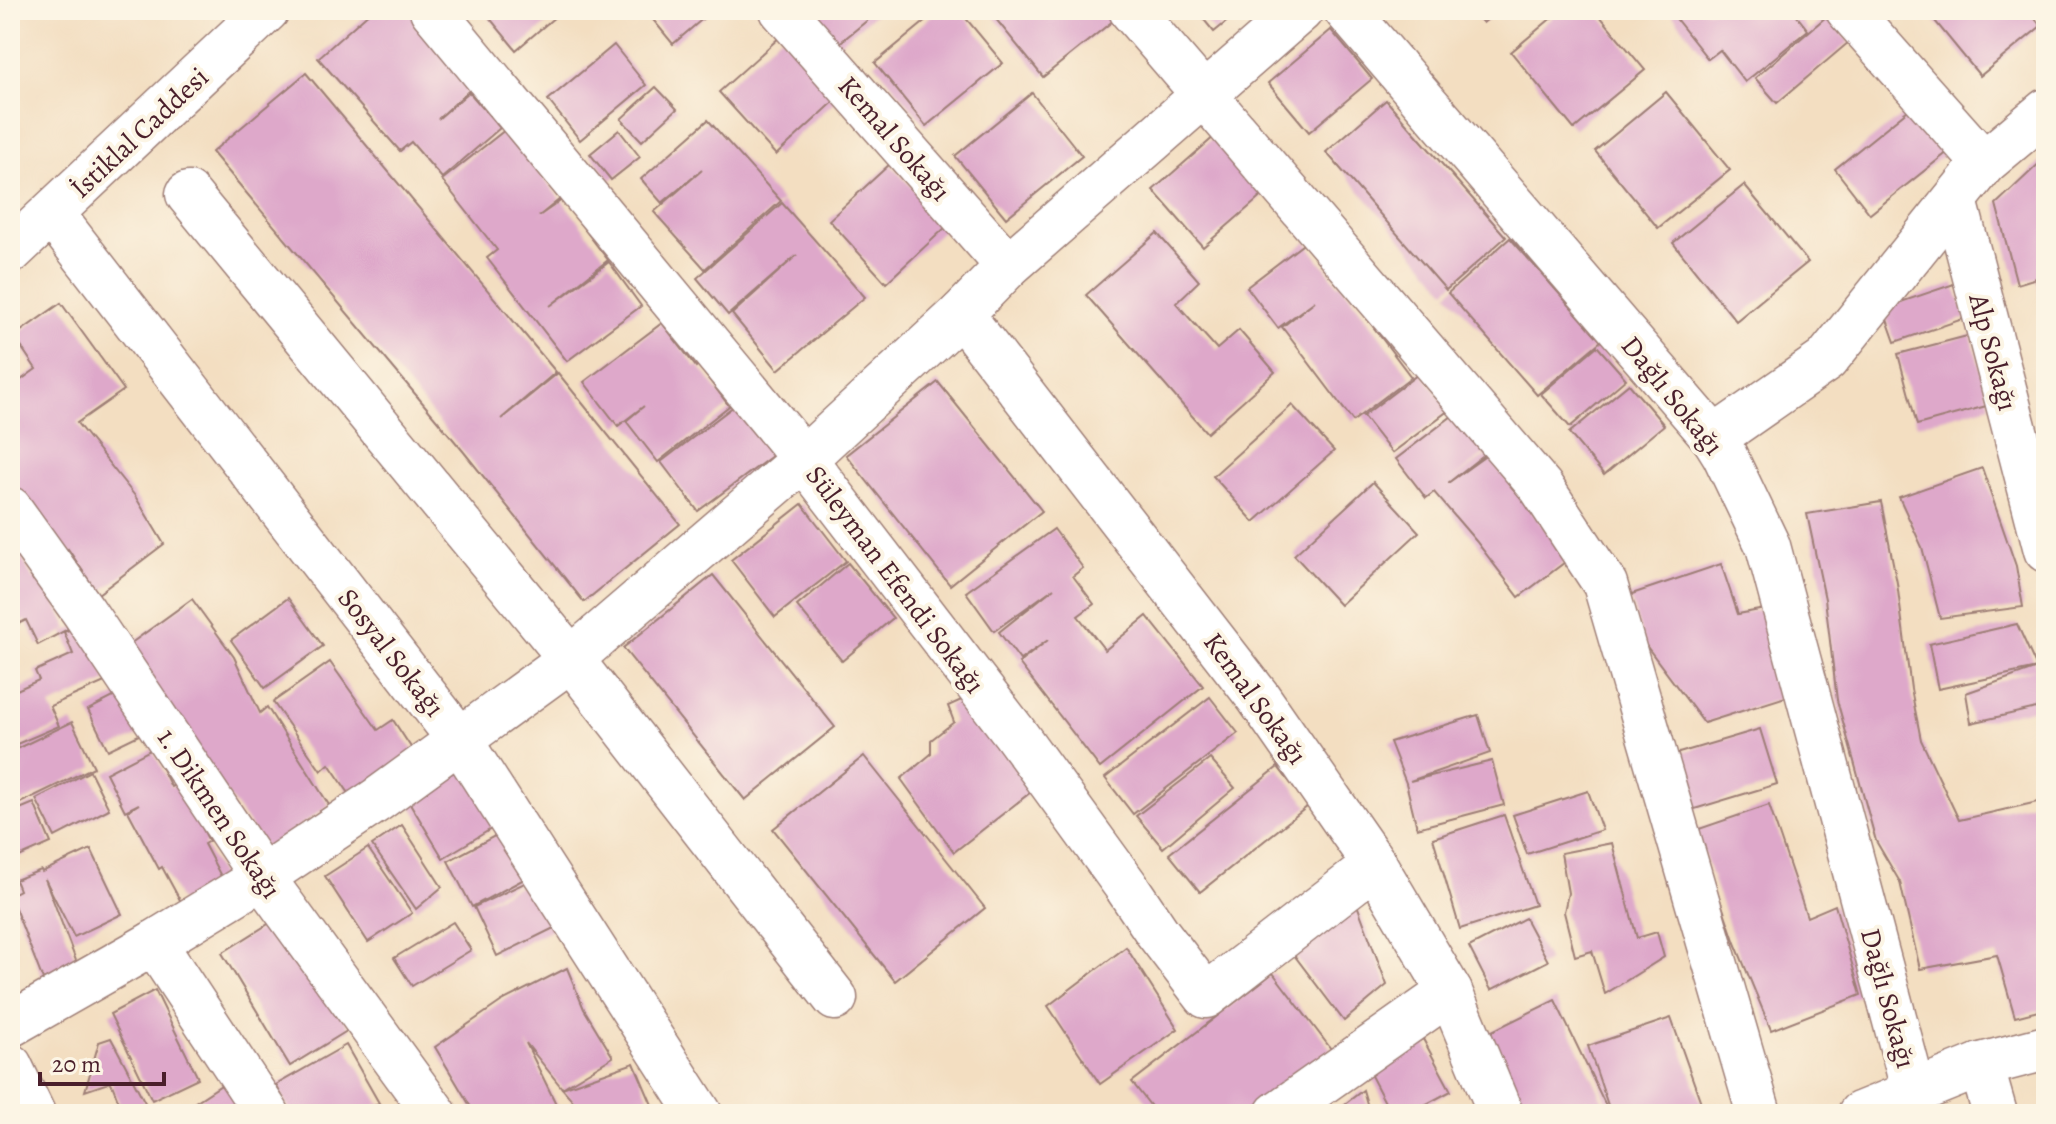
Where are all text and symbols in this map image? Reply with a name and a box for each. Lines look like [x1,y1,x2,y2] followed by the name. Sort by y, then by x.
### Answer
[62,59,217,207] street label: İstiklal Caddesi
[829,68,959,209] street label: Kemal Sokağı
[1959,289,2027,415] street label: Alp Sokağı
[1612,328,1732,463] street label: Dağlı Sokağı
[797,458,994,702] street label: Süleyman Efendi Sokağı
[329,580,453,725] street label: Sosyal Sokağı
[1194,625,1316,772] street label: Kemal Sokağı
[148,721,290,906] street label: 1. Dikmen Sokağı
[1851,924,1925,1073] street label: Dağlı Sokağı
[40,1036,164,1086] scale bar
[52,1048,101,1080] text: 20 m

